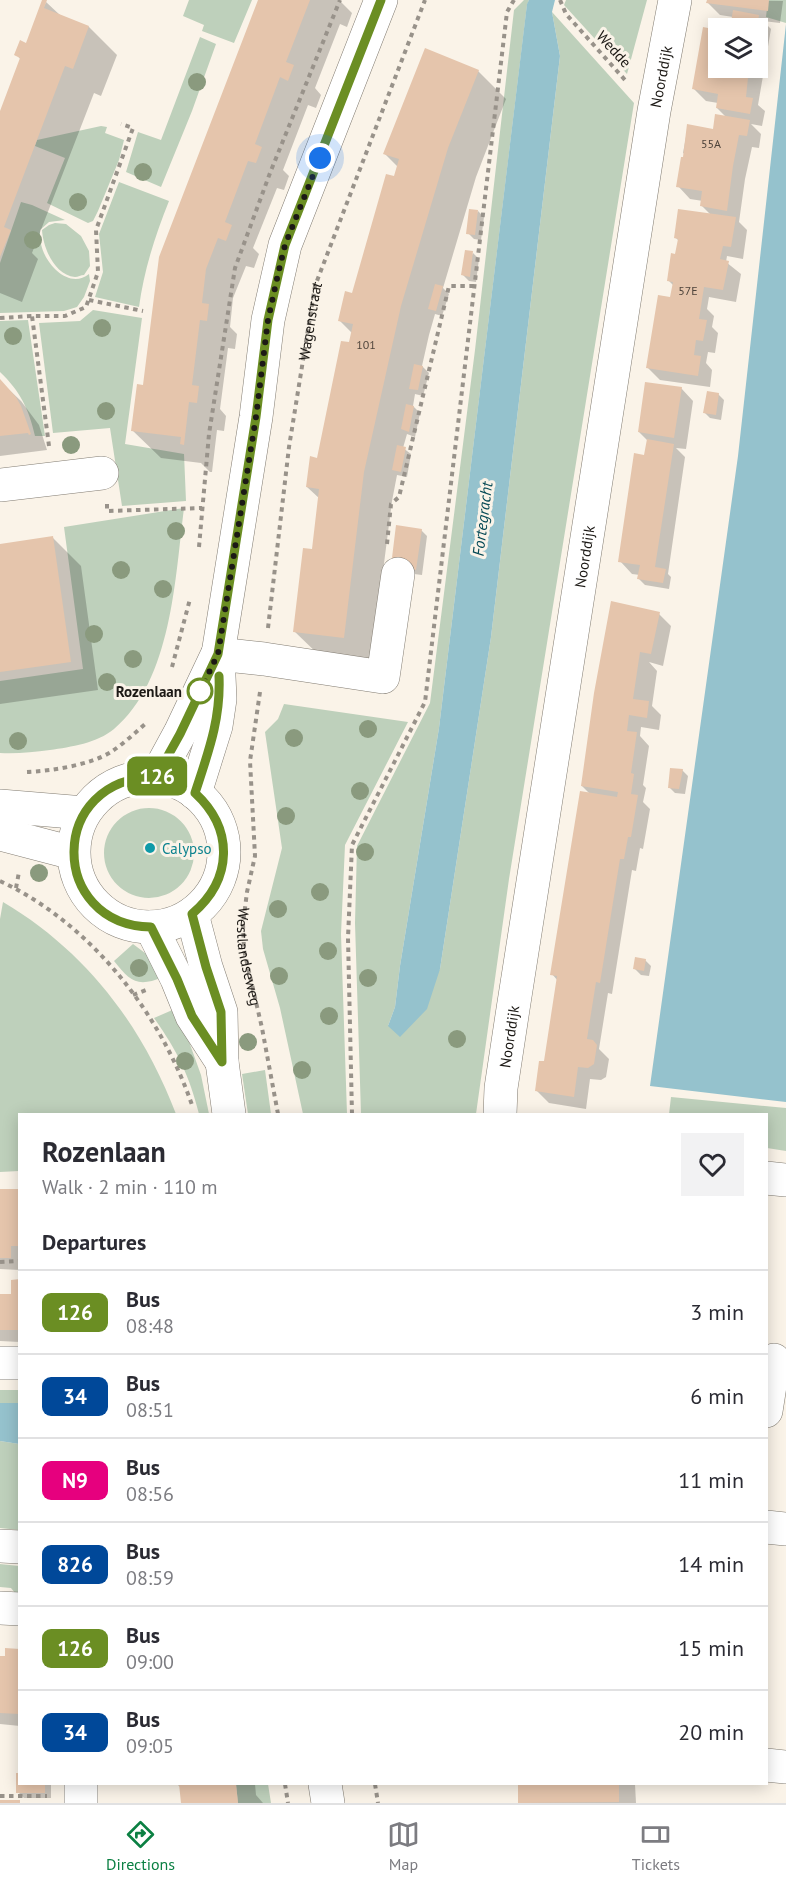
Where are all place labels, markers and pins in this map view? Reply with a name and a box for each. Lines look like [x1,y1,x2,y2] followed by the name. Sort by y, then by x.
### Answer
[187,678,213,704] marker: Rozenlaan
[116,682,182,701] place label: Rozenlaan
[162,839,212,858] place label: Calypso
[143,841,157,855] marker: Calypso

